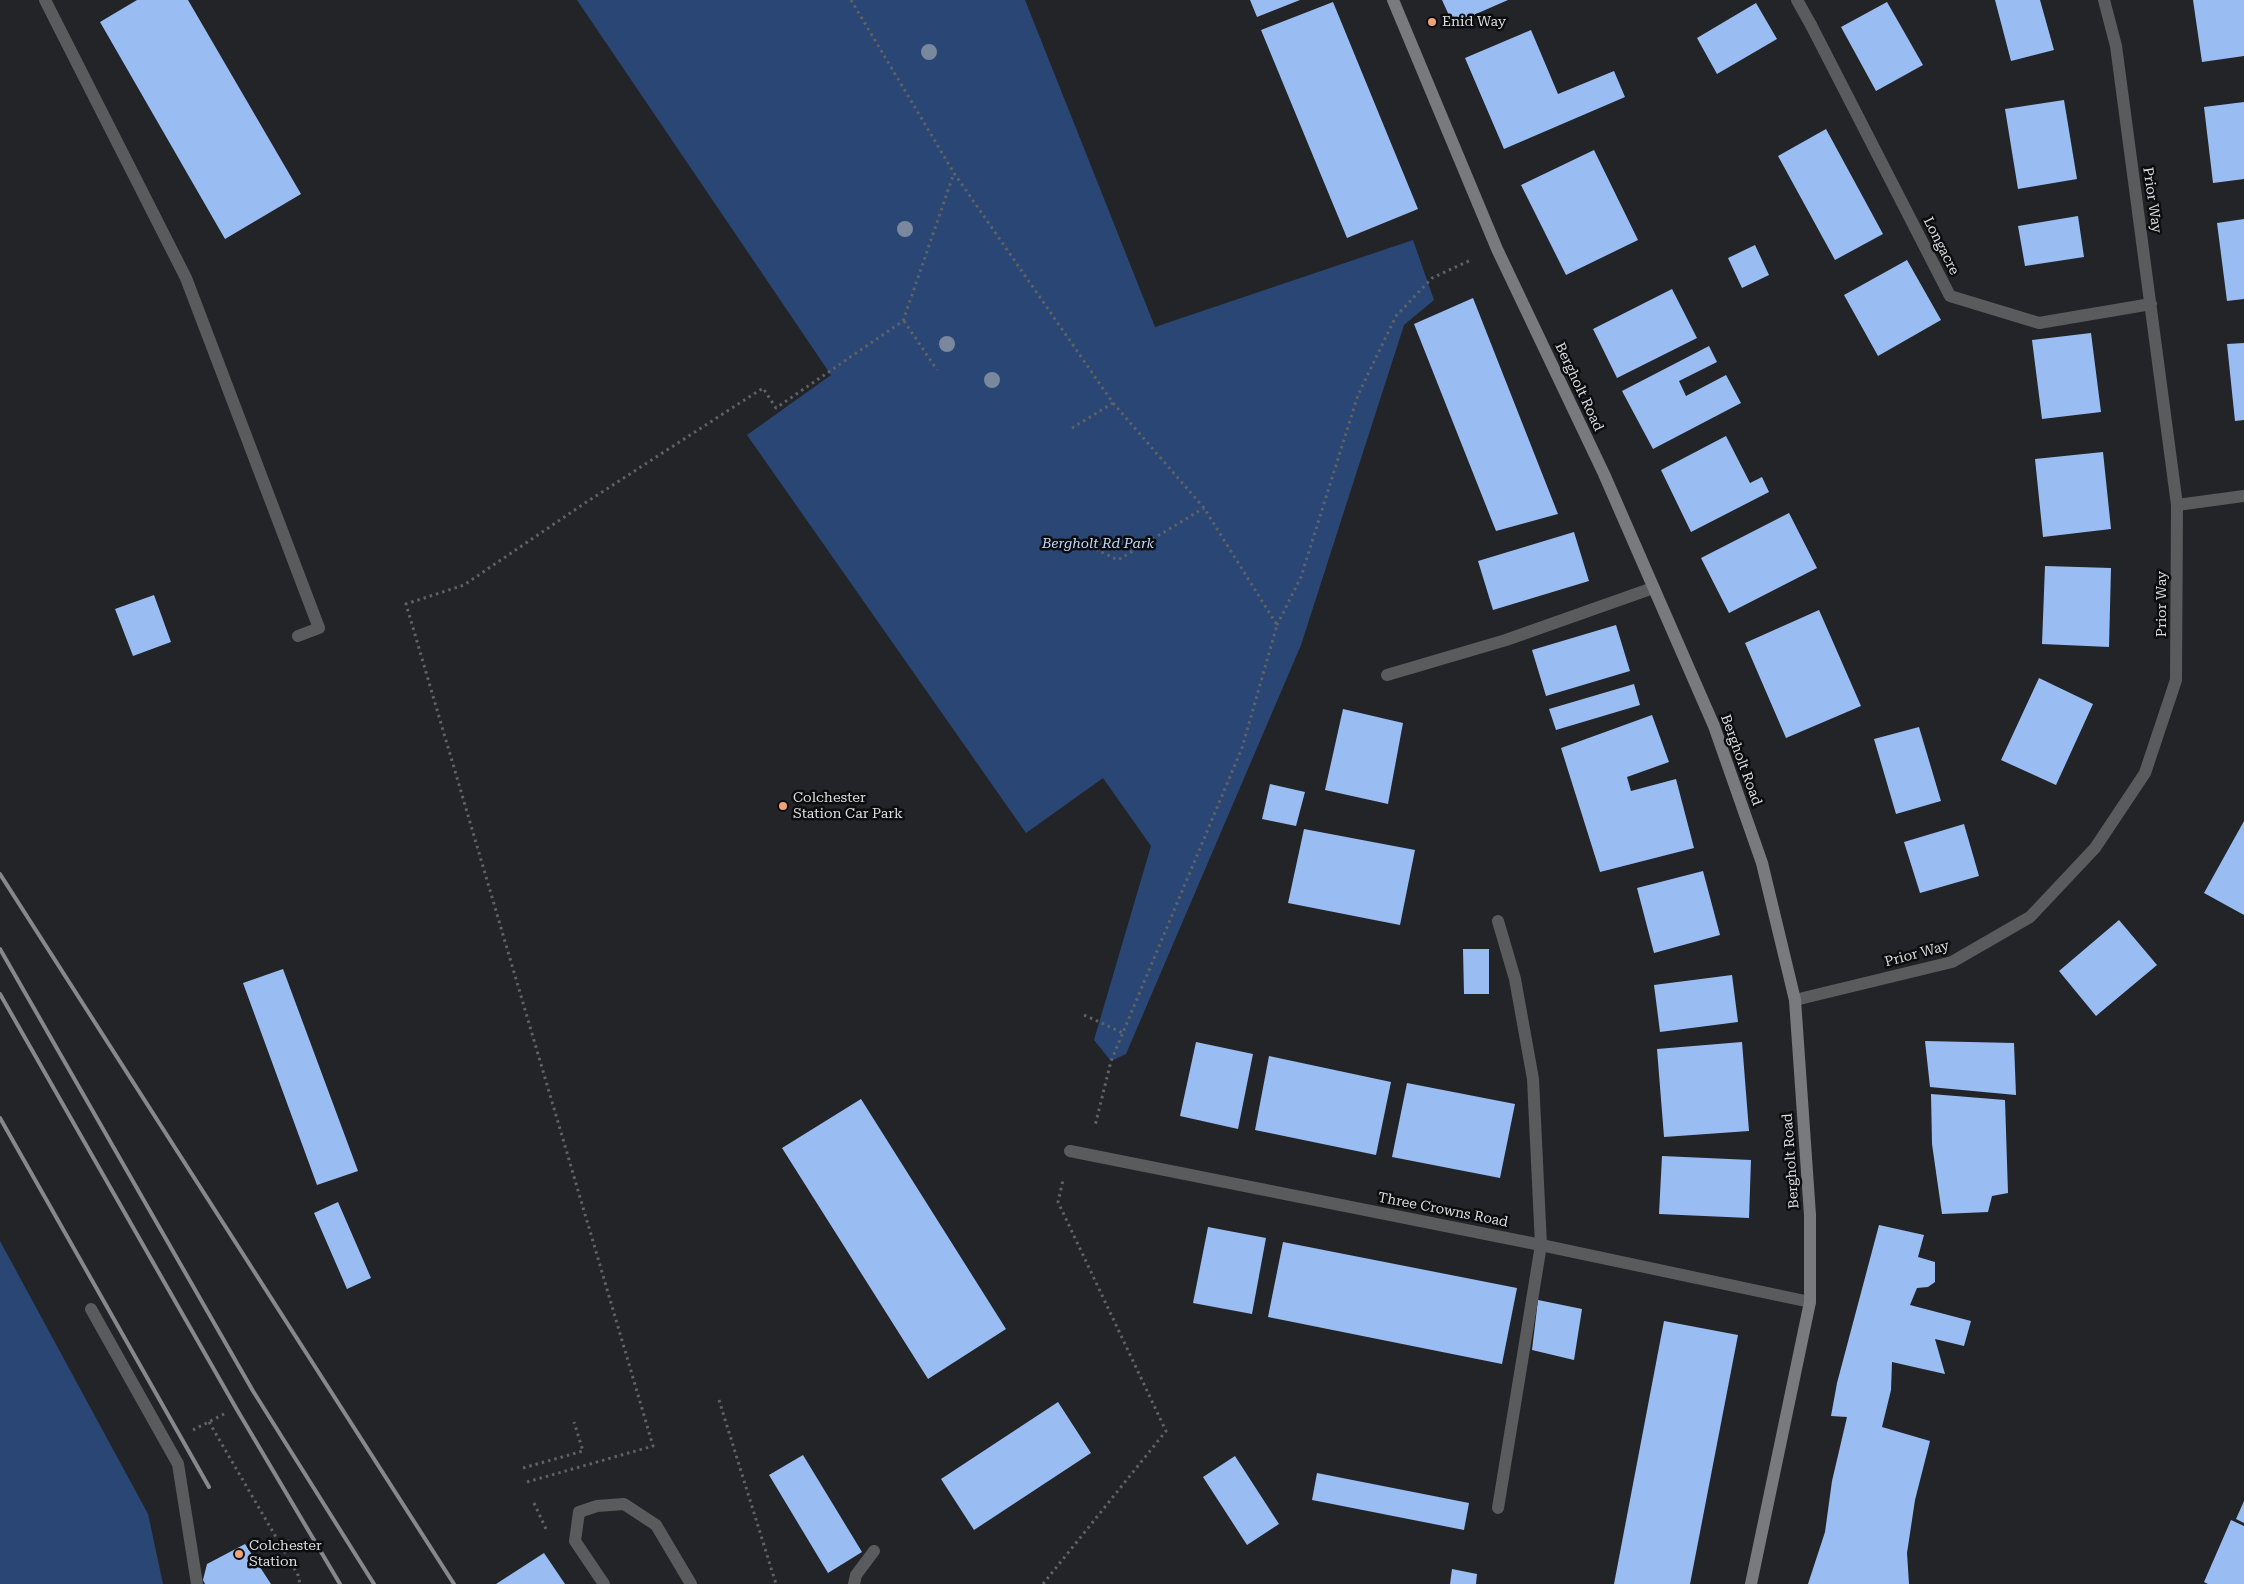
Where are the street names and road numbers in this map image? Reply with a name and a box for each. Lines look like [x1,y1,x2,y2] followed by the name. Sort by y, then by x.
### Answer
[2139,166,2165,234] street label: Prior Way
[1919,214,1963,278] street label: Longacre
[1551,340,1607,434] street label: Bergholt Road
[2154,571,2170,637] street label: Prior Way
[1717,712,1765,808] street label: Bergholt Road
[1883,937,1951,971] street label: Prior Way
[1779,1113,1803,1209] street label: Bergholt Road
[1376,1189,1510,1231] street label: Three Crowns Road

